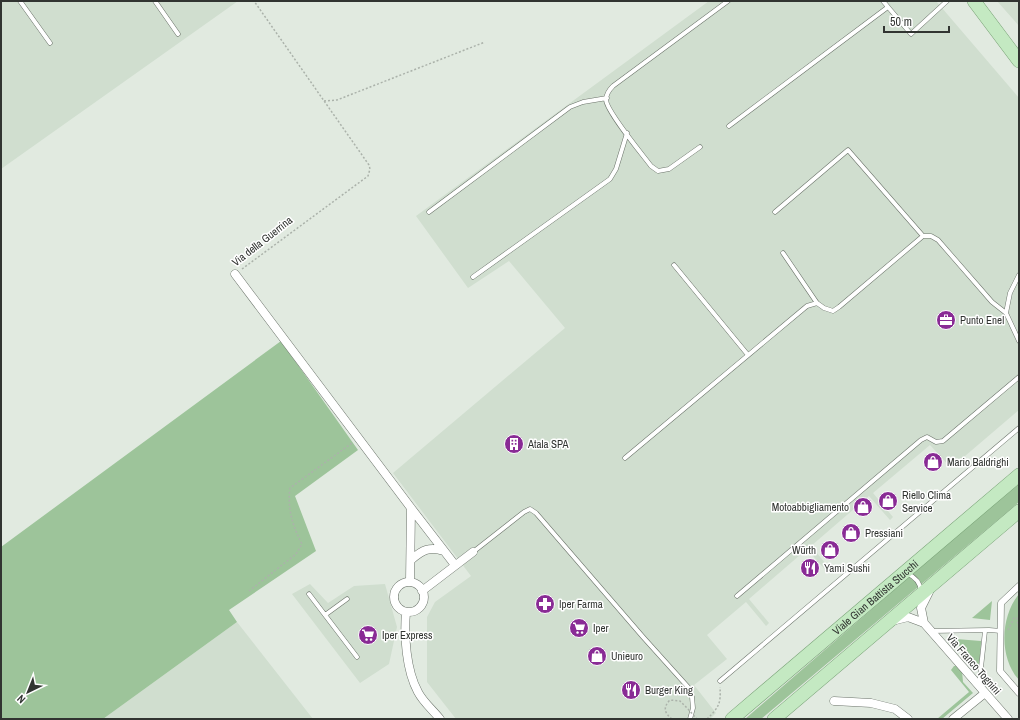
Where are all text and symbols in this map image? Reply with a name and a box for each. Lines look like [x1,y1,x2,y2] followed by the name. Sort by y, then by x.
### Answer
[884,8,949,34] scale bar
[890,14,912,30] text: 50 m
[229,213,295,269] street label: Via della Guerrina
[935,309,957,331] office icon: Punto Enel
[960,313,1004,327] place label: Punto Enel
[503,433,525,455] building icon: Atala SPA
[527,437,569,451] place label: Atala SPA
[922,451,944,473] shop icon: Mario Baldrighi
[947,455,1009,469] place label: Mario Baldrighi
[902,488,951,515] place label: Riello Clima Service
[877,490,899,512] shop icon: Riello Clima Service
[852,496,874,518] shop icon: Motoabbigliamento
[772,500,849,514] place label: Motoabbigliamento
[840,522,862,544] shop icon: Pressiani
[865,526,903,540] place label: Pressiani
[819,539,841,561] shop icon: Würth
[792,543,816,557] place label: Würth
[799,557,821,579] restaurant icon: Yami Sushi
[829,557,921,638] street label: Viale Gian Battista Stucchi
[824,561,870,575] place label: Yami Sushi
[534,593,556,615] pharmacy icon: Iper Farma
[559,597,603,611] place label: Iper Farma
[568,617,590,639] supermarket icon: Iper
[593,621,609,635] place label: Iper
[357,624,379,646] supermarket icon: Iper Express
[382,628,433,642] place label: Iper Express
[944,631,1004,697] street label: Via Franco Tognini
[586,645,608,667] shop icon: Unieuro
[611,649,643,663] place label: Unieuro
[8,672,48,712] north arrow
[620,679,642,701] restaurant icon: Burger King
[645,683,693,697] place label: Burger King
[14,692,28,707] text: N

